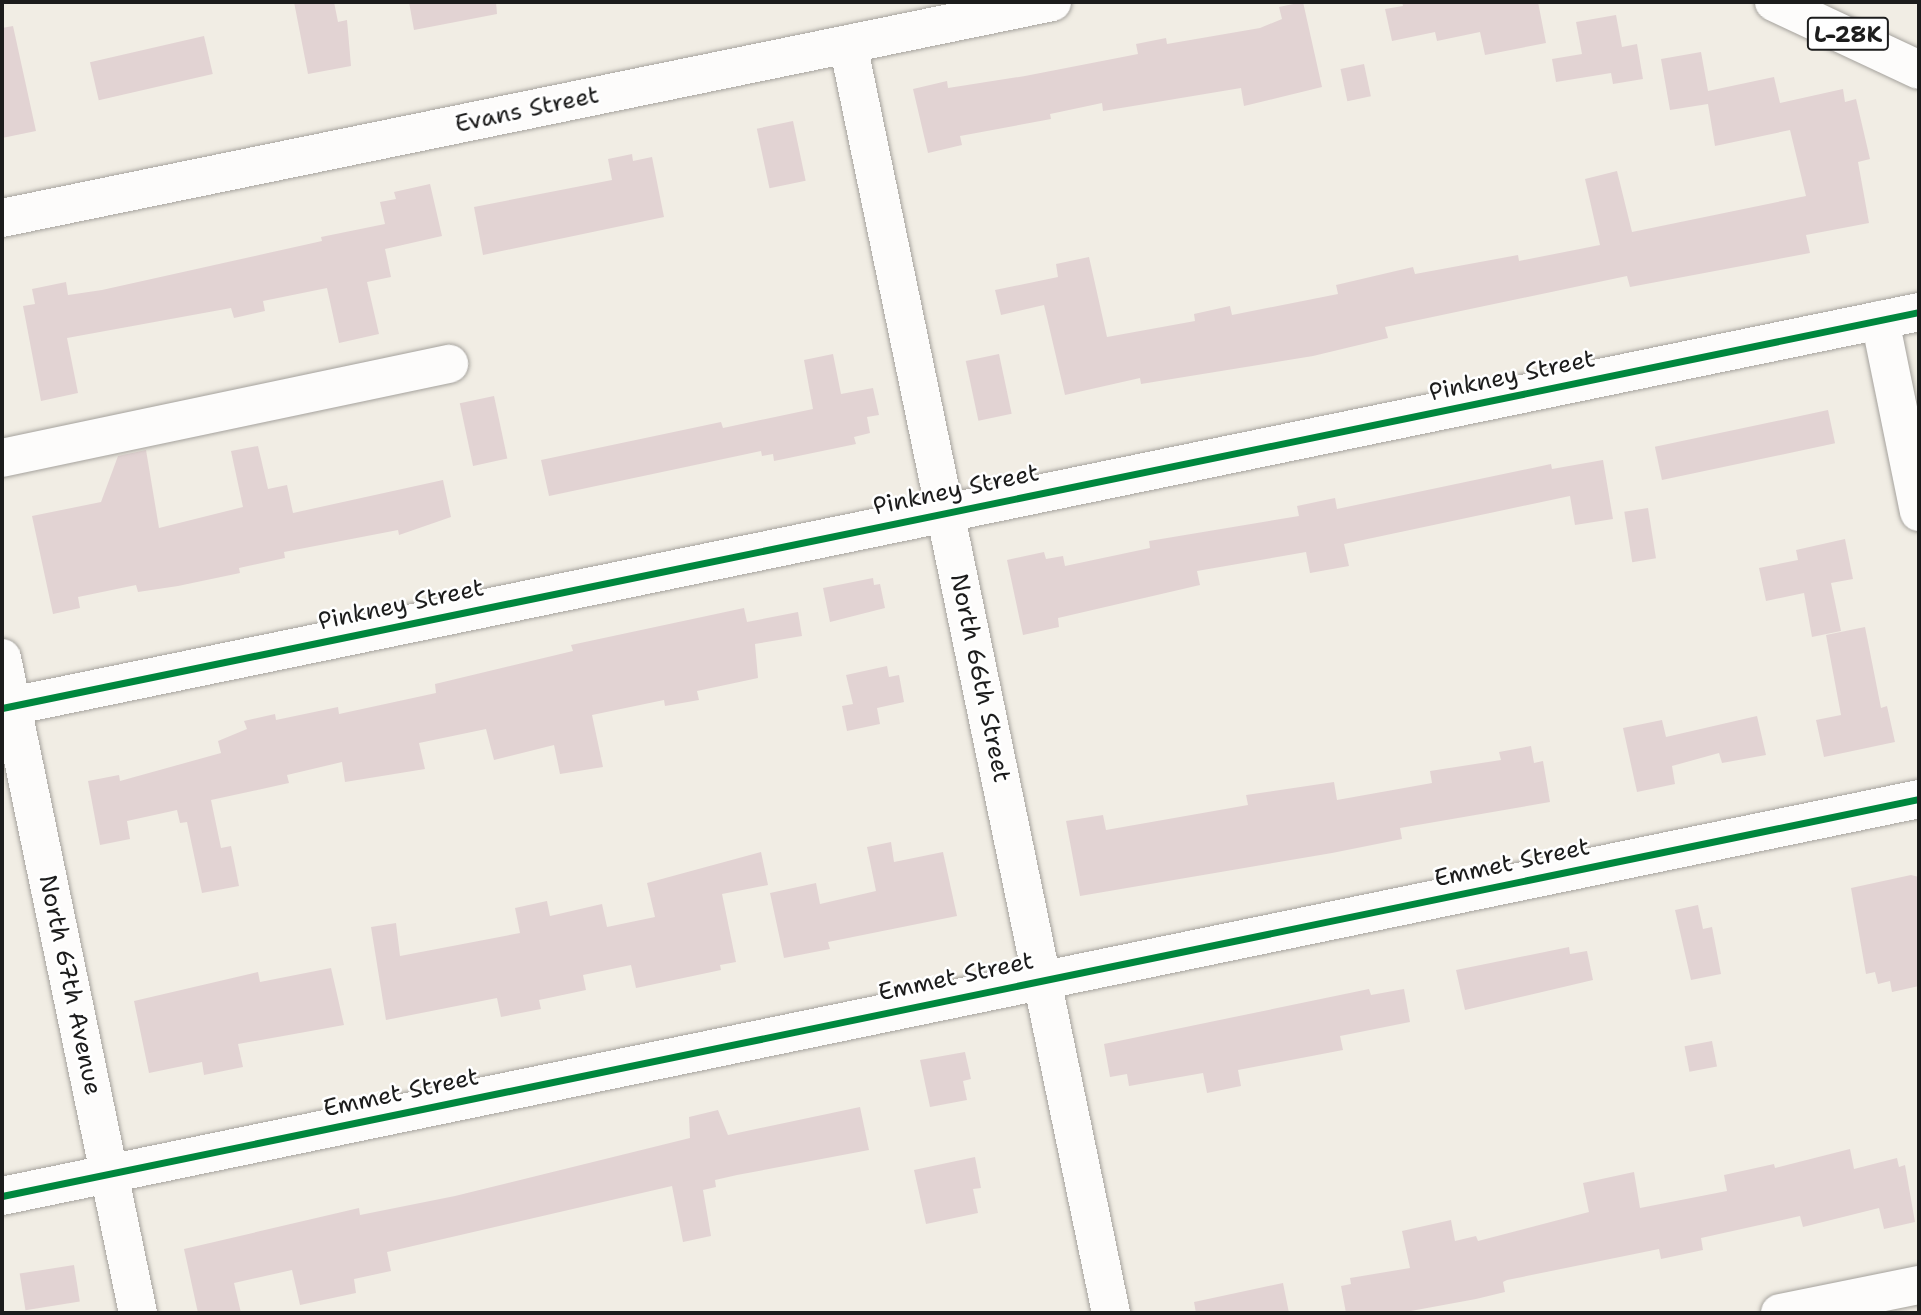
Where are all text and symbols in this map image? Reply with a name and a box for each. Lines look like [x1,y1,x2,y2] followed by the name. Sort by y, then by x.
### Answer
[1806,14,1890,54] road number: L-28K
[452,81,602,139] street label: Evans Street
[1427,344,1597,408] street label: Pinkney Street
[871,458,1041,522] street label: Pinkney Street
[944,571,1016,785] street label: North 66th Street
[316,573,486,637] street label: Pinkney Street
[1432,832,1592,894] street label: Emmet Street
[33,872,107,1098] street label: North 67th Avenue
[876,946,1036,1008] street label: Emmet Street
[321,1062,481,1124] street label: Emmet Street

